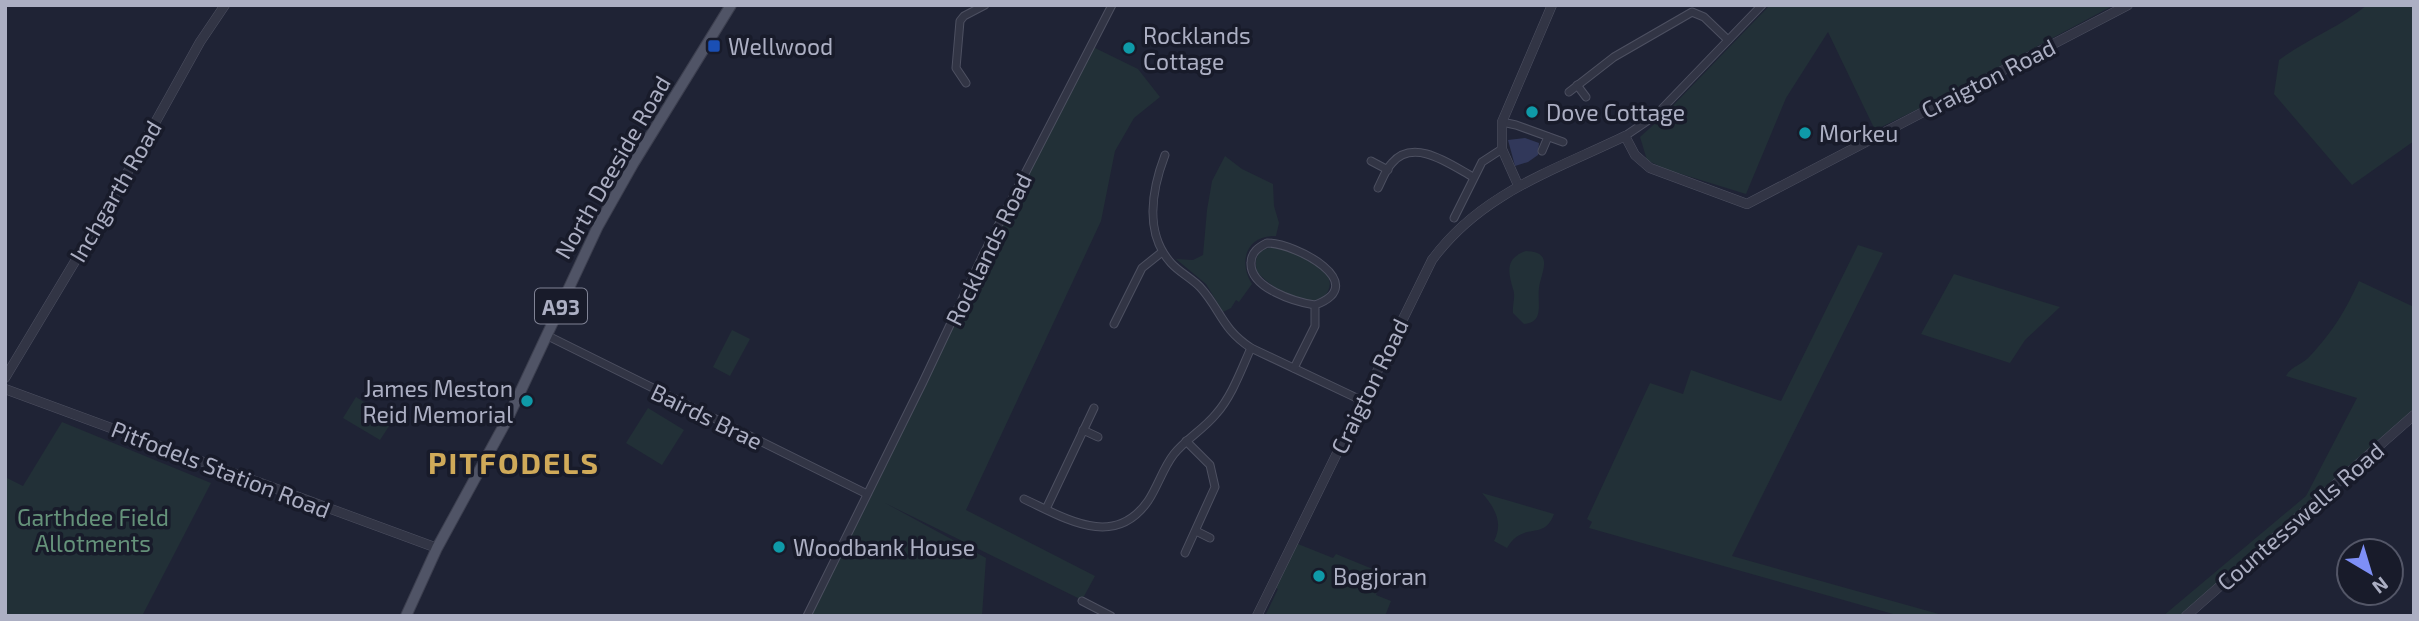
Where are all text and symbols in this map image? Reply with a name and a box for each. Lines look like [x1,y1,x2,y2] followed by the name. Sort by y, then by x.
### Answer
[1143,21,1251,75] place label: Rocklands Cottage
[728,32,833,60] place label: Wellwood
[1916,32,2060,124] street label: Craigton Road
[706,38,722,54] marker: Wellwood
[1121,40,1137,56] marker: Rocklands Cottage
[548,70,676,264] street label: North Deeside Road
[1546,98,1685,126] place label: Dove Cottage
[1524,104,1540,120] marker: Dove Cottage
[63,115,167,267] street label: Inchgarth Road
[1819,119,1898,147] place label: Morkeu
[1797,125,1813,141] marker: Morkeu
[939,168,1037,330] street label: Rocklands Road
[535,288,587,324] road number: A93
[1324,314,1414,458] street label: Craigton Road
[362,374,513,428] place label: James Meston Reid Memorial
[647,377,767,455] street label: Bairds Brae
[519,393,535,409] marker: James Meston Reid Memorial
[108,414,334,524] street label: Pitfodels Station Road
[2211,436,2389,596] street label: Countesswells Road
[428,444,600,480] district label: PITFODELS
[17,503,169,557] park label: Garthdee Field Allotments
[793,533,975,561] place label: Woodbank House
[2335,537,2405,607] north arrow
[771,539,787,555] marker: Woodbank House
[1333,562,1427,590] place label: Bogjoran
[1311,568,1327,584] marker: Bogjoran
[2368,573,2393,599] text: N

